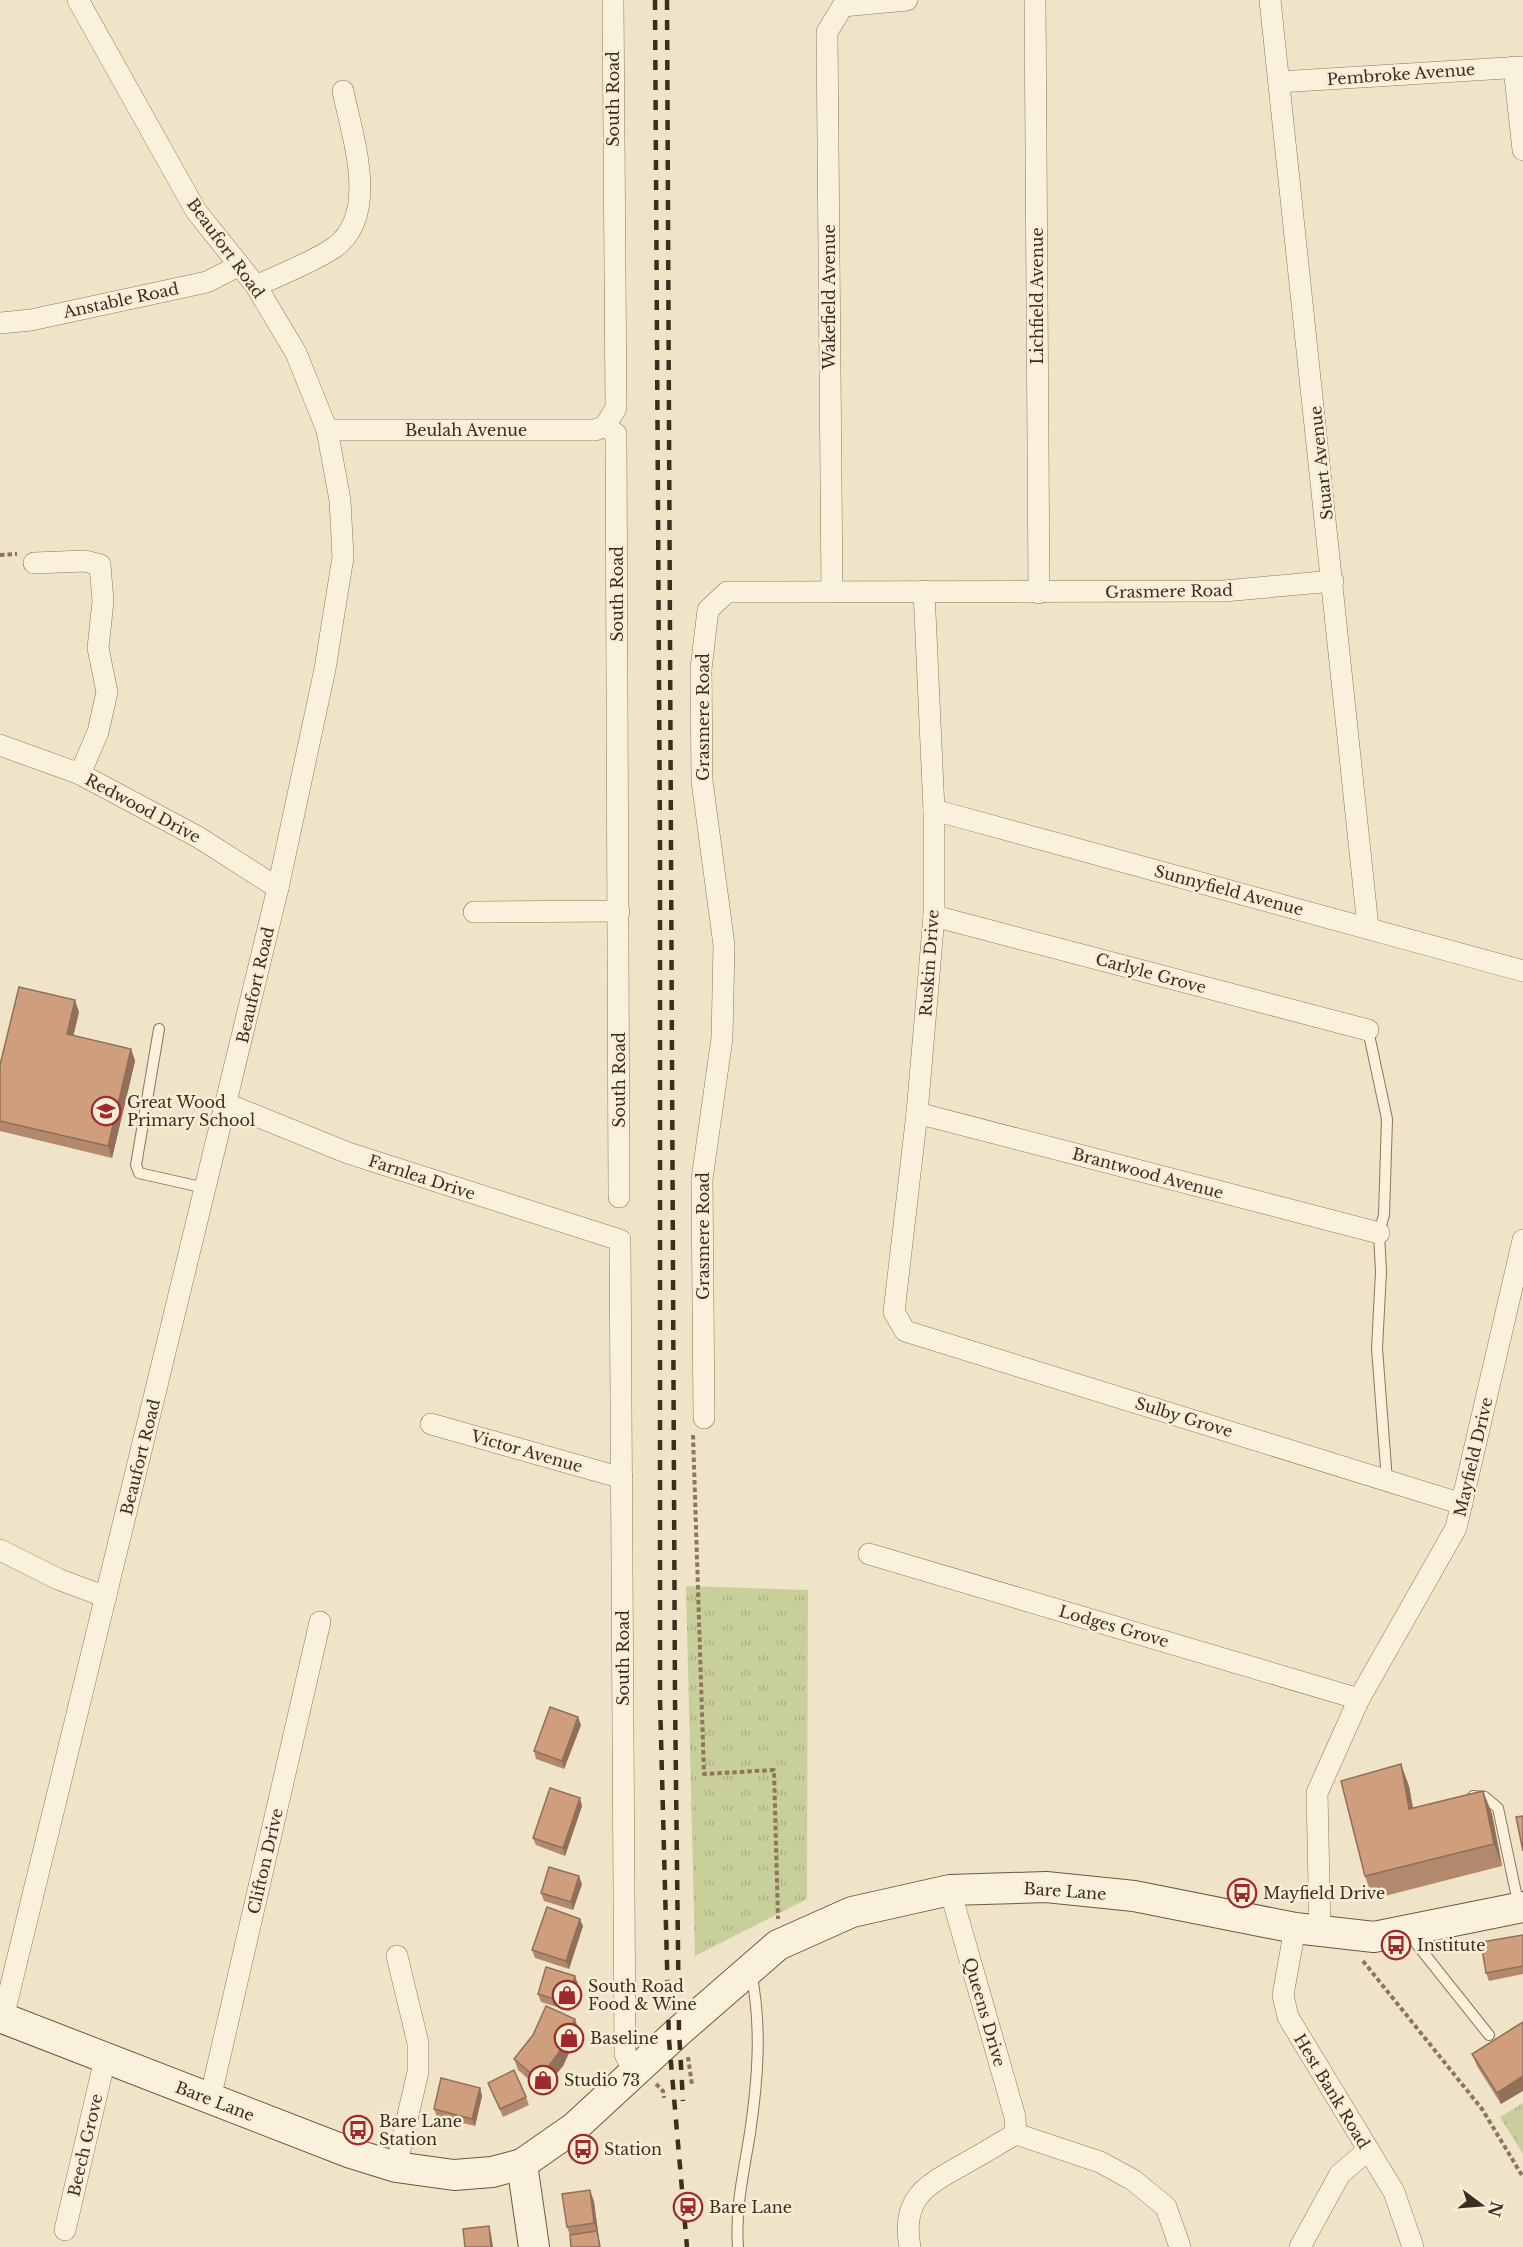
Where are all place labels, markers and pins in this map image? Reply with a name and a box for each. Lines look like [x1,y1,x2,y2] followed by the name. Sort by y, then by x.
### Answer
[127,1092,255,1130] place label: Great Wood Primary School
[90,1095,122,1127] school or university icon: Great Wood Primary School
[1226,1877,1258,1909] bus stop icon: Mayfield Drive
[1263,1883,1385,1903] place label: Mayfield Drive
[1380,1929,1412,1961] bus stop icon: Institute
[1417,1935,1485,1955] place label: Institute
[588,1976,697,2014] place label: South Road Food & Wine
[551,1979,583,2011] shop icon: South Road Food & Wine
[553,2022,585,2054] shop icon: Baseline
[590,2028,658,2048] place label: Baseline
[527,2064,559,2096] shop icon: Studio 73
[564,2070,640,2090] place label: Studio 73
[379,2111,462,2149] place label: Bare Lane Station
[342,2114,374,2146] bus stop icon: Bare Lane Station
[567,2133,599,2165] bus stop icon: Station
[604,2139,662,2159] place label: Station
[672,2191,704,2223] station icon: Bare Lane
[709,2197,792,2217] place label: Bare Lane

